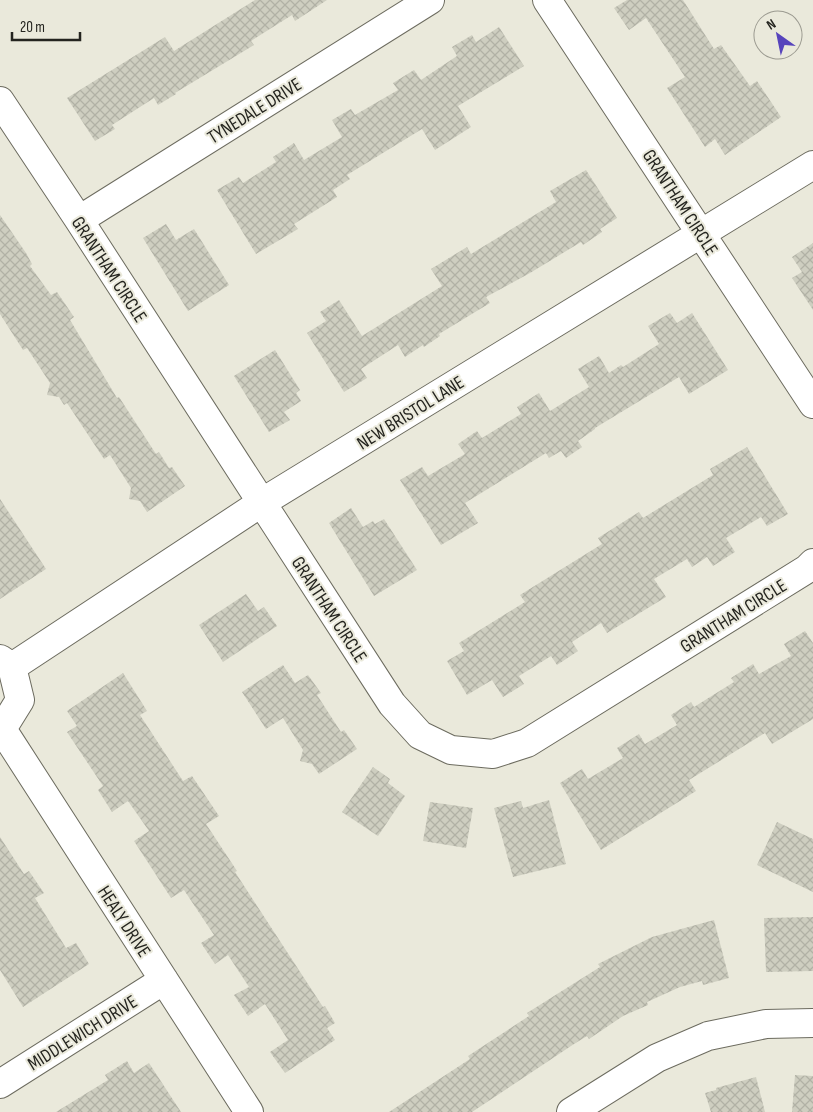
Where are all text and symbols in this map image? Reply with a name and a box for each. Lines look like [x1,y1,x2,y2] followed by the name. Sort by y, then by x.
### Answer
[12,10,80,42] scale bar
[753,10,803,60] north arrow
[763,15,779,34] text: N
[20,18,45,37] text: 20 m
[203,73,306,149] street label: TYNEDALE DRIVE
[637,146,722,260] street label: GRANTHAM CIRCLE
[66,213,151,327] street label: GRANTHAM CIRCLE
[353,371,468,455] street label: NEW BRISTOL LANE
[286,553,371,667] street label: GRANTHAM CIRCLE
[676,574,791,658] street label: GRANTHAM CIRCLE
[92,882,155,962] street label: HEALY DRIVE
[24,990,142,1076] street label: MIDDLEWICH DRIVE

